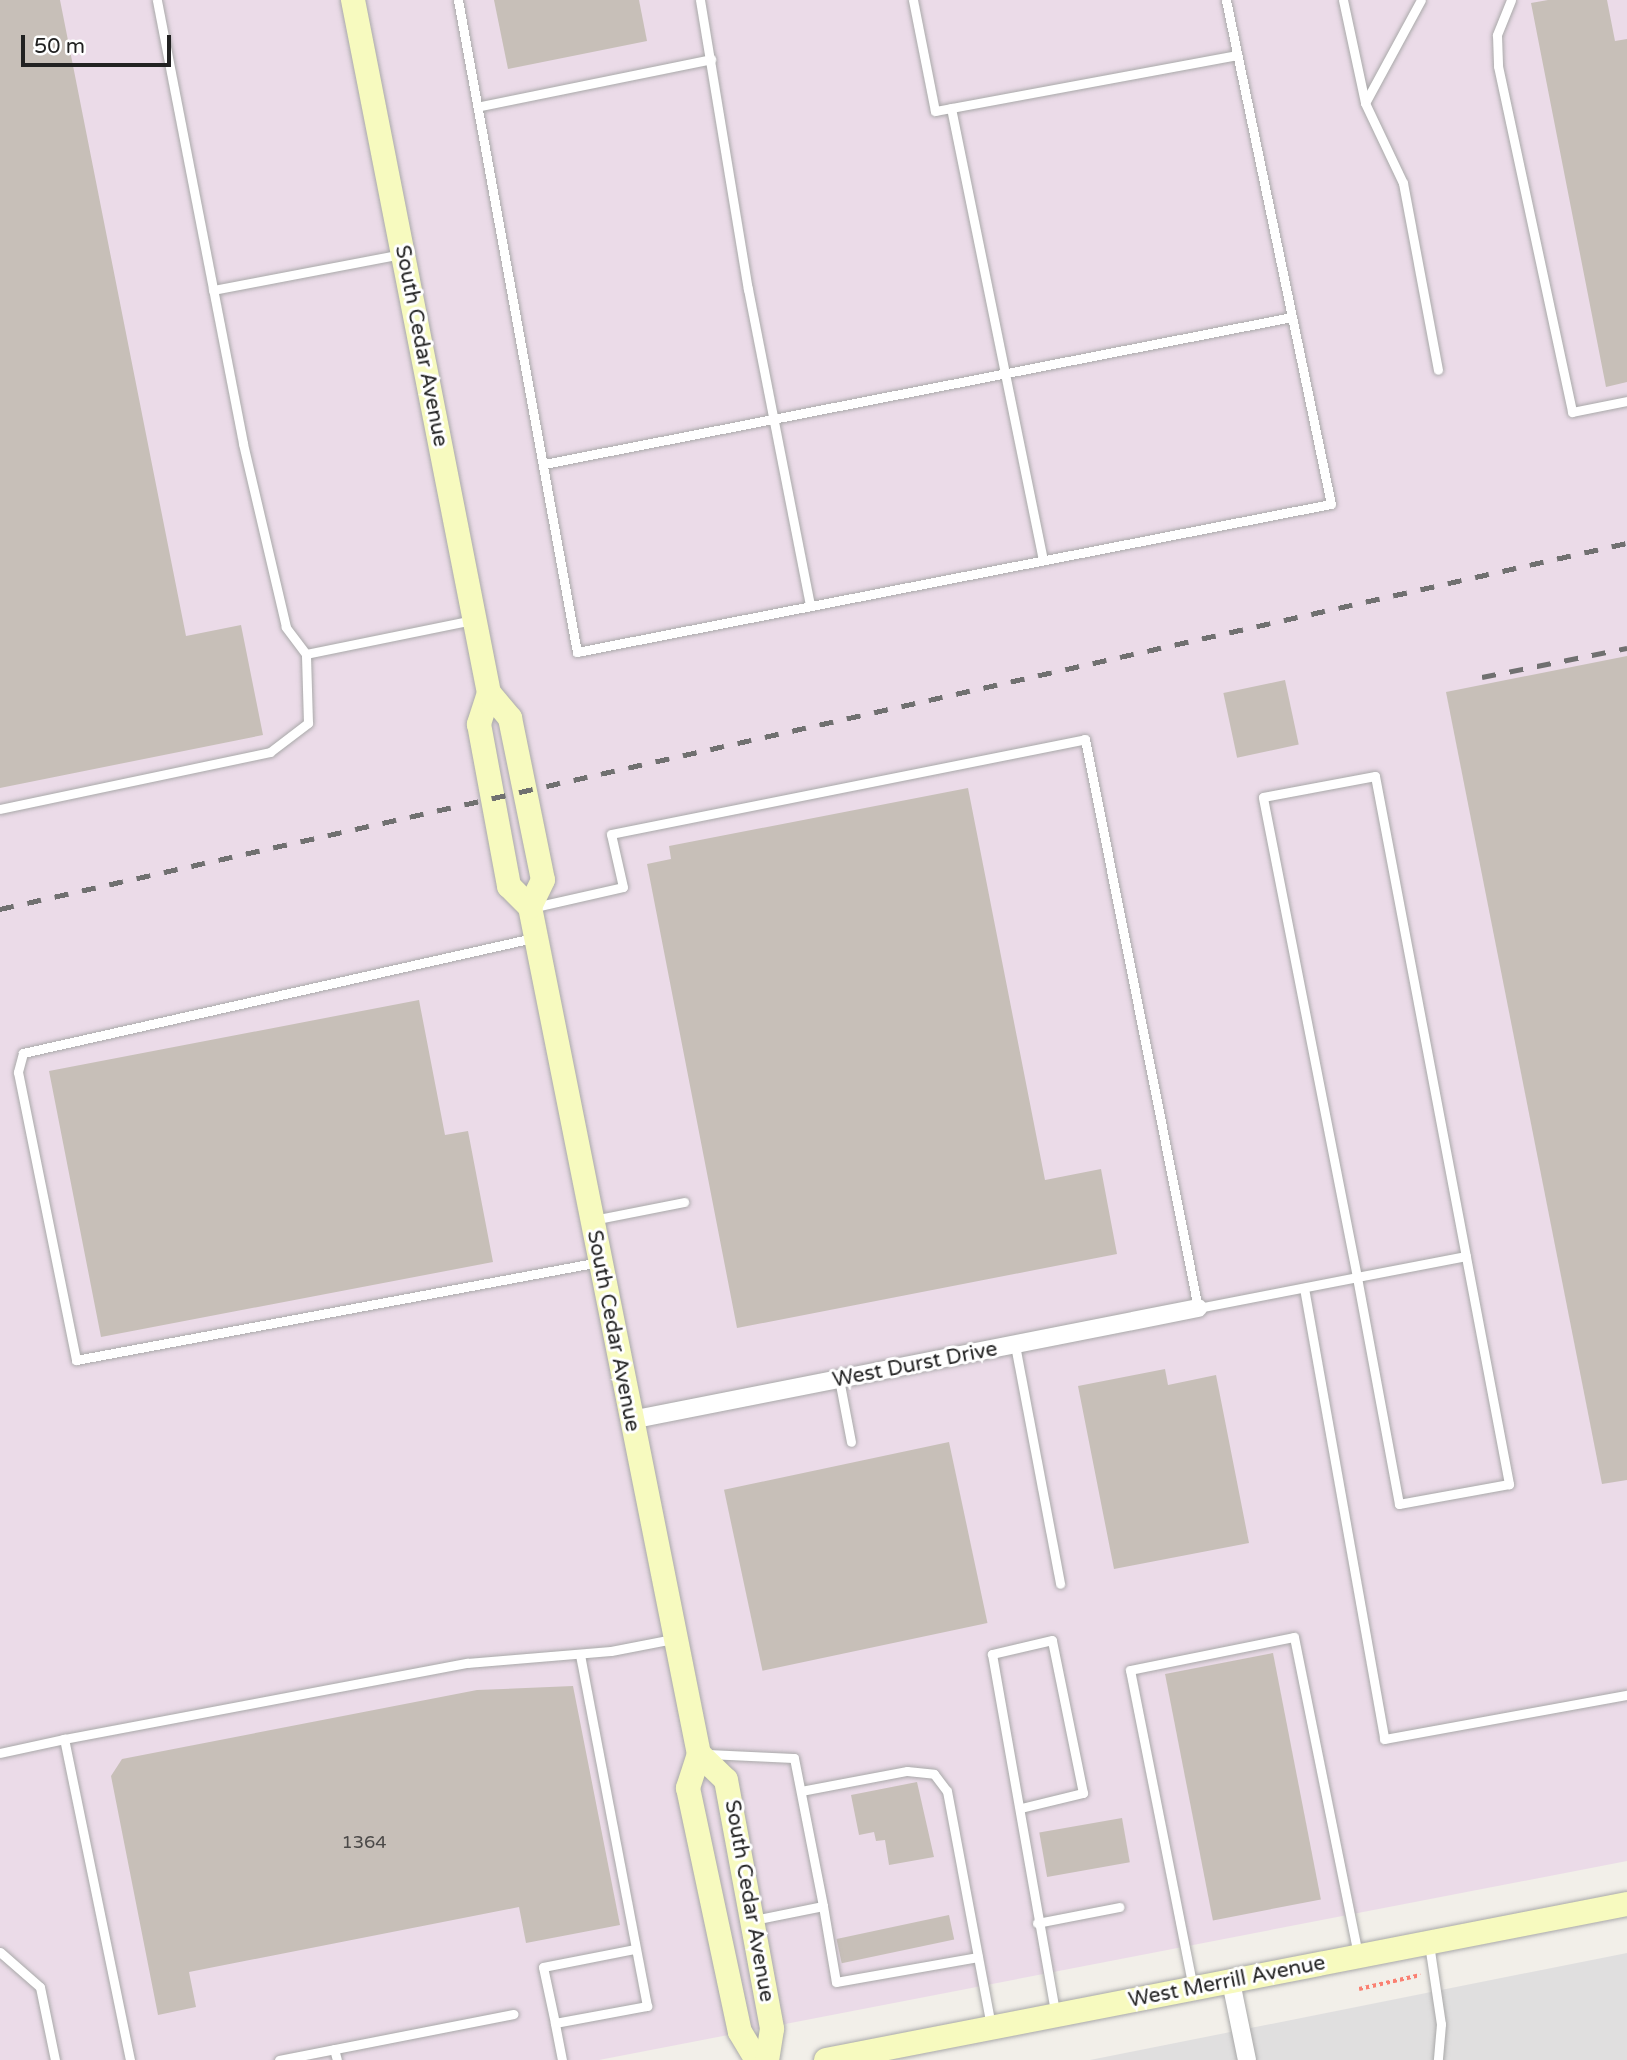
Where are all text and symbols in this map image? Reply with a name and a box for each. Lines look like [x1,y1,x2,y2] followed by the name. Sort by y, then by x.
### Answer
[24,21,175,65] scale bar
[34,34,85,59] text: 50 m
[389,243,453,449] street label: South Cedar Avenue
[581,1228,645,1434] street label: South Cedar Avenue
[830,1337,1000,1393] street label: West Durst Drive
[719,1798,779,2004] street label: South Cedar Avenue
[341,1831,387,1853] house number: 1364
[1126,1951,1328,2013] street label: West Merrill Avenue

